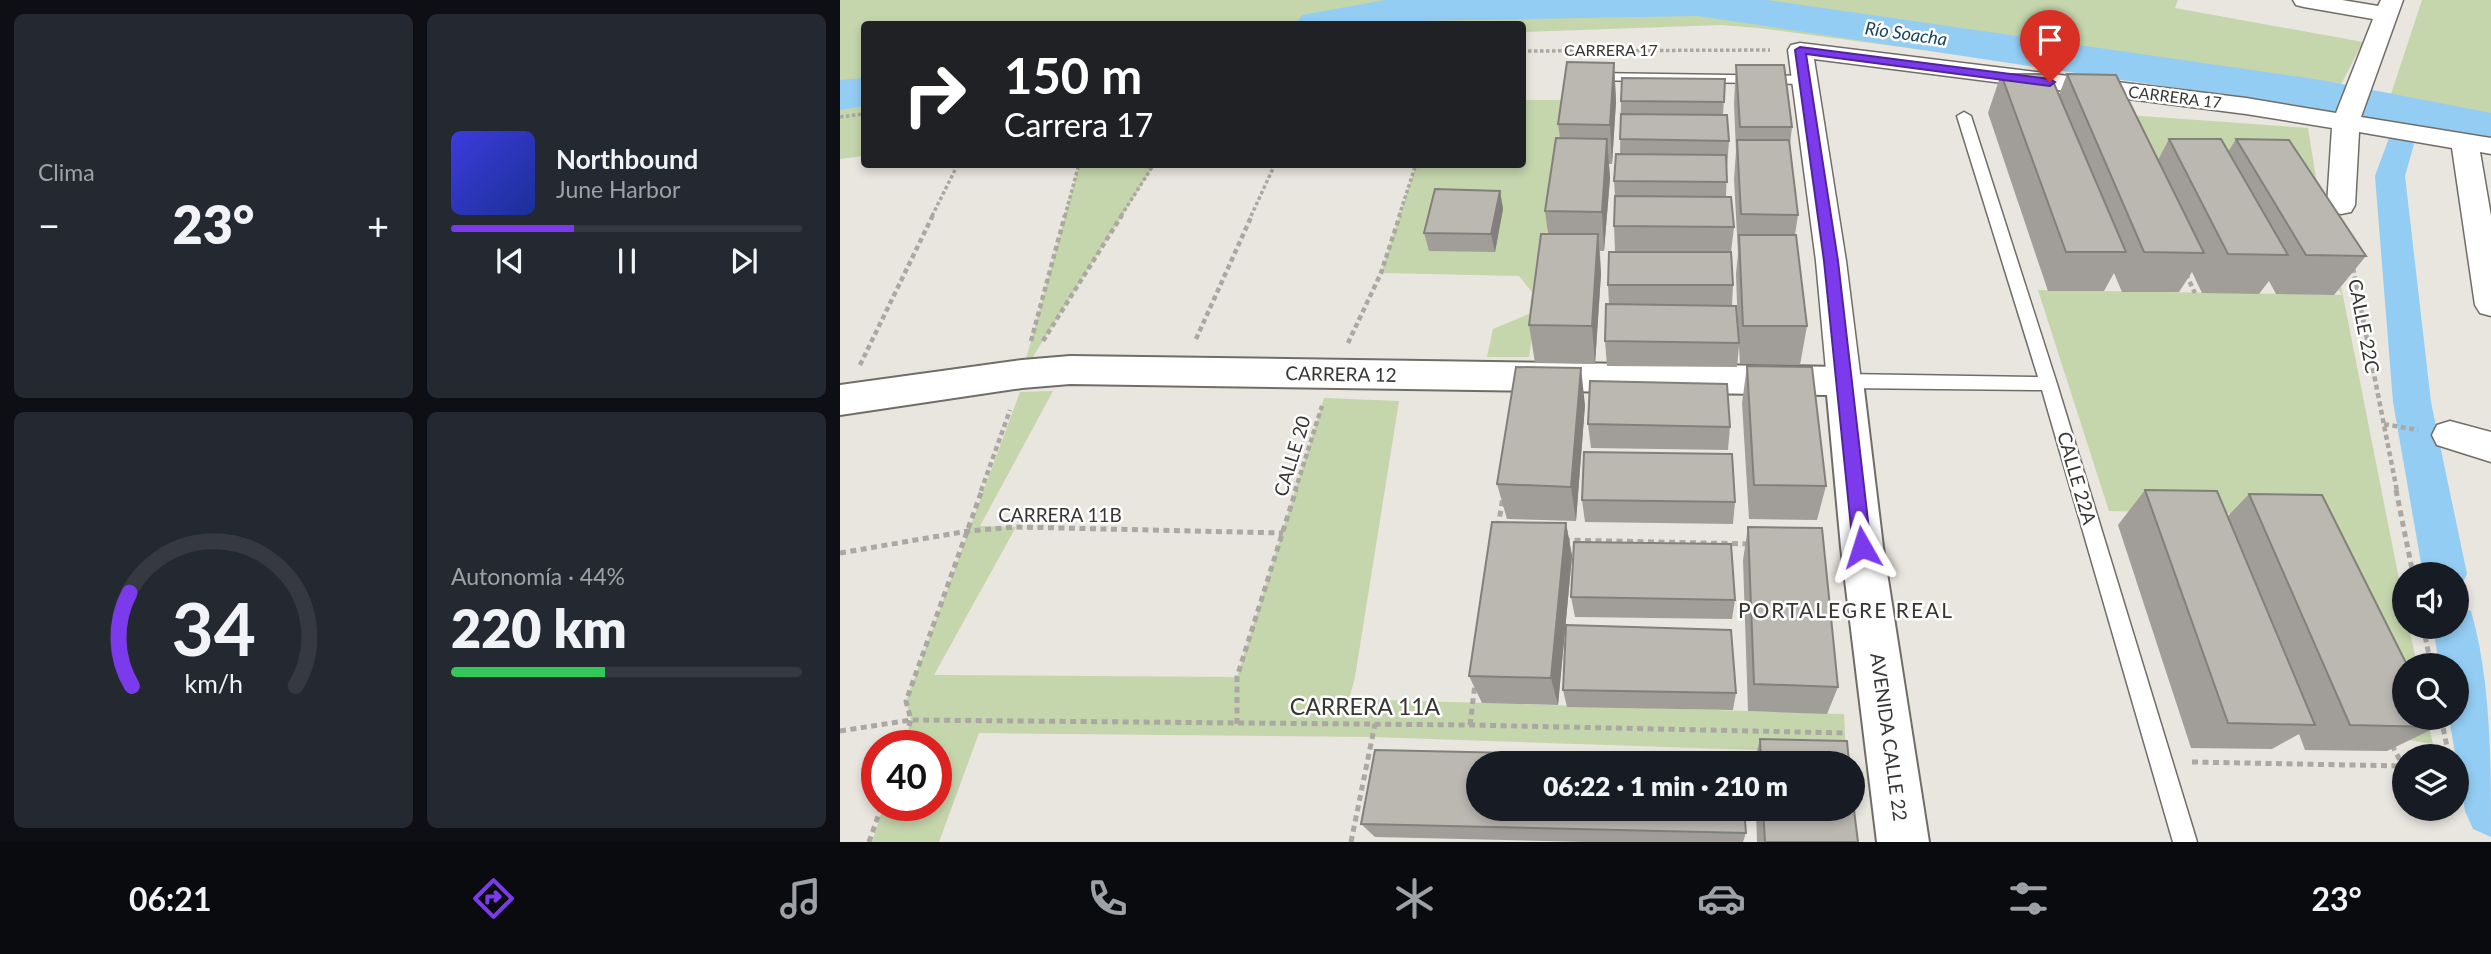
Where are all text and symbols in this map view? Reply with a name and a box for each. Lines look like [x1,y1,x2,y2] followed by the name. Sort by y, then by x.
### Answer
[2020,10,2080,82] pin
[1864,16,1949,50] water label: Río Soacha
[2031,21,2069,59] icon: arrive
[1564,40,1658,59] street label: CARRERA 17
[1004,46,1142,104] text: 150 m
[889,49,980,140] icon: right
[2127,81,2223,112] street label: CARRERA 17
[1004,105,1153,144] text: Carrera 17
[556,143,698,175] text: Northbound
[38,158,95,186] text: Clima
[556,175,680,203] text: June Harbor
[173,193,254,255] text: 23°
[38,202,60,248] text: −
[367,202,389,248] text: +
[491,242,529,280] icon: previous
[608,242,646,280] icon: pause
[725,242,763,280] icon: next
[2344,277,2385,375] street label: CALLE 22C
[1285,361,1397,386] street label: CARRERA 12
[1268,413,1315,499] street label: CALLE 20
[2053,429,2102,527] street label: CALLE 22A
[998,503,1122,526] street label: CARRERA 11B
[1825,510,1899,584] position arrow
[451,562,625,590] text: Autonomía · 44%
[2392,562,2469,821] map controls
[2392,562,2469,639] button: sound
[171,584,256,672] text: 34
[451,597,627,659] text: 220 km
[1738,597,1954,622] district label: PORTALEGRE REAL
[1866,651,1913,823] street label: AVENIDA CALLE 22
[2392,653,2469,730] button: search
[184,668,243,698] text: km/h
[1290,692,1441,720] street label: CARRERA 11A
[861,730,952,821] speed limit sign: 40
[2392,744,2469,821] button: layers
[1543,770,1788,802] text: 06:22 · 1 min · 210 m
[469,874,518,923] icon: directions
[776,874,825,923] icon: music
[1083,874,1132,923] icon: phone
[1390,874,1439,923] icon: climate
[1697,874,1746,923] icon: car
[2004,874,2053,923] icon: filters
[129,879,211,918] text: 06:21
[2311,879,2362,918] text: 23°

